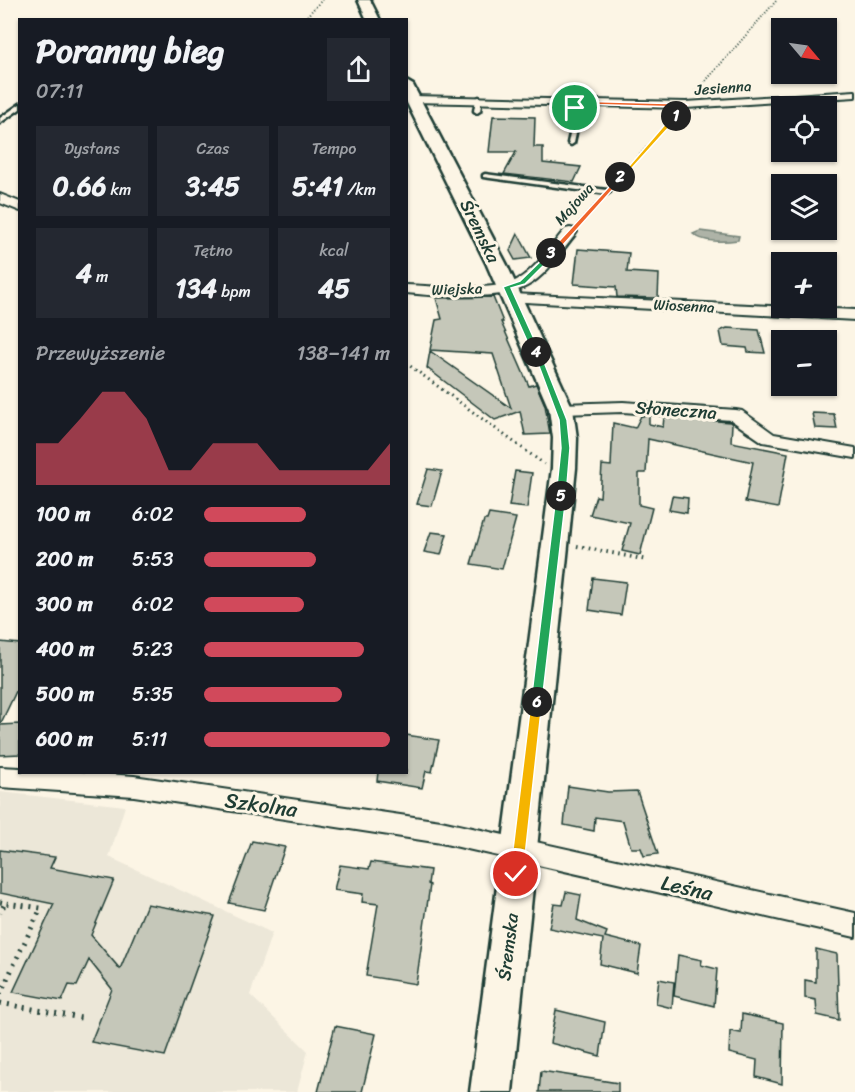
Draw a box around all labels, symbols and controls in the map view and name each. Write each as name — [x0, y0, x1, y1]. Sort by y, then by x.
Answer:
north arrow — [771, 18, 837, 84]
map controls — [771, 18, 837, 396]
text: Poranny bieg — [36, 22, 225, 80]
button: share — [327, 38, 390, 101]
street label: Jesienna — [693, 73, 753, 103]
text: 07:11 — [36, 74, 83, 109]
pin — [549, 82, 600, 133]
icon: arrive — [558, 91, 591, 124]
button: locate — [771, 96, 837, 162]
pin: 1 — [661, 101, 691, 131]
text: 1 — [673, 101, 679, 130]
text: Dystans — [64, 134, 120, 163]
text: Czas — [197, 134, 229, 163]
text: Tempo — [312, 134, 356, 163]
pin: 2 — [605, 162, 635, 192]
text: 2 — [615, 162, 625, 191]
text: 0.66 — [53, 163, 106, 209]
text: 3:45 — [186, 163, 240, 209]
text: 5:41 — [292, 163, 343, 209]
button: layers — [771, 174, 837, 240]
text: km — [106, 175, 131, 204]
text: /km — [343, 175, 376, 204]
street label: Majowa — [548, 176, 601, 231]
street label: Śremska — [451, 194, 510, 269]
text: Tętno — [193, 236, 233, 265]
text: kcal — [319, 236, 349, 265]
pin: 3 — [536, 238, 566, 268]
text: 3 — [547, 238, 555, 267]
text: 4 — [76, 250, 92, 296]
button: + — [771, 252, 837, 318]
text: m — [92, 262, 108, 291]
text: 134 — [175, 265, 217, 311]
text: 45 — [318, 265, 350, 311]
street label: Wiejska — [431, 275, 483, 303]
text: bpm — [217, 277, 251, 306]
street label: Wiosenna — [653, 291, 716, 321]
button: − — [771, 330, 837, 396]
text: Przewyższenie — [36, 336, 165, 371]
text: 138–141 m — [297, 336, 390, 371]
pin: 4 — [521, 337, 551, 367]
text: 4 — [531, 337, 541, 366]
street label: Słoneczna — [634, 391, 718, 429]
pin: 5 — [546, 481, 576, 511]
text: 5 — [556, 481, 566, 510]
text: 100 m — [36, 497, 90, 532]
text: 6:02 — [132, 497, 174, 532]
text: 200 m — [36, 542, 93, 577]
text: 5:53 — [132, 542, 173, 577]
text: 300 m — [36, 587, 93, 622]
text: 6:02 — [132, 587, 174, 622]
text: 400 m — [36, 632, 94, 667]
text: 5:23 — [132, 632, 173, 667]
text: 500 m — [36, 677, 94, 712]
text: 5:35 — [132, 677, 173, 712]
pin: 6 — [522, 687, 552, 717]
text: 6 — [532, 687, 542, 716]
text: 600 m — [36, 722, 93, 757]
text: 5:11 — [132, 722, 167, 757]
street label: Szkolna — [222, 781, 300, 829]
pin — [490, 848, 541, 899]
icon: check — [499, 857, 532, 890]
street label: Leśna — [657, 864, 717, 912]
street label: Śremska — [488, 910, 528, 983]

